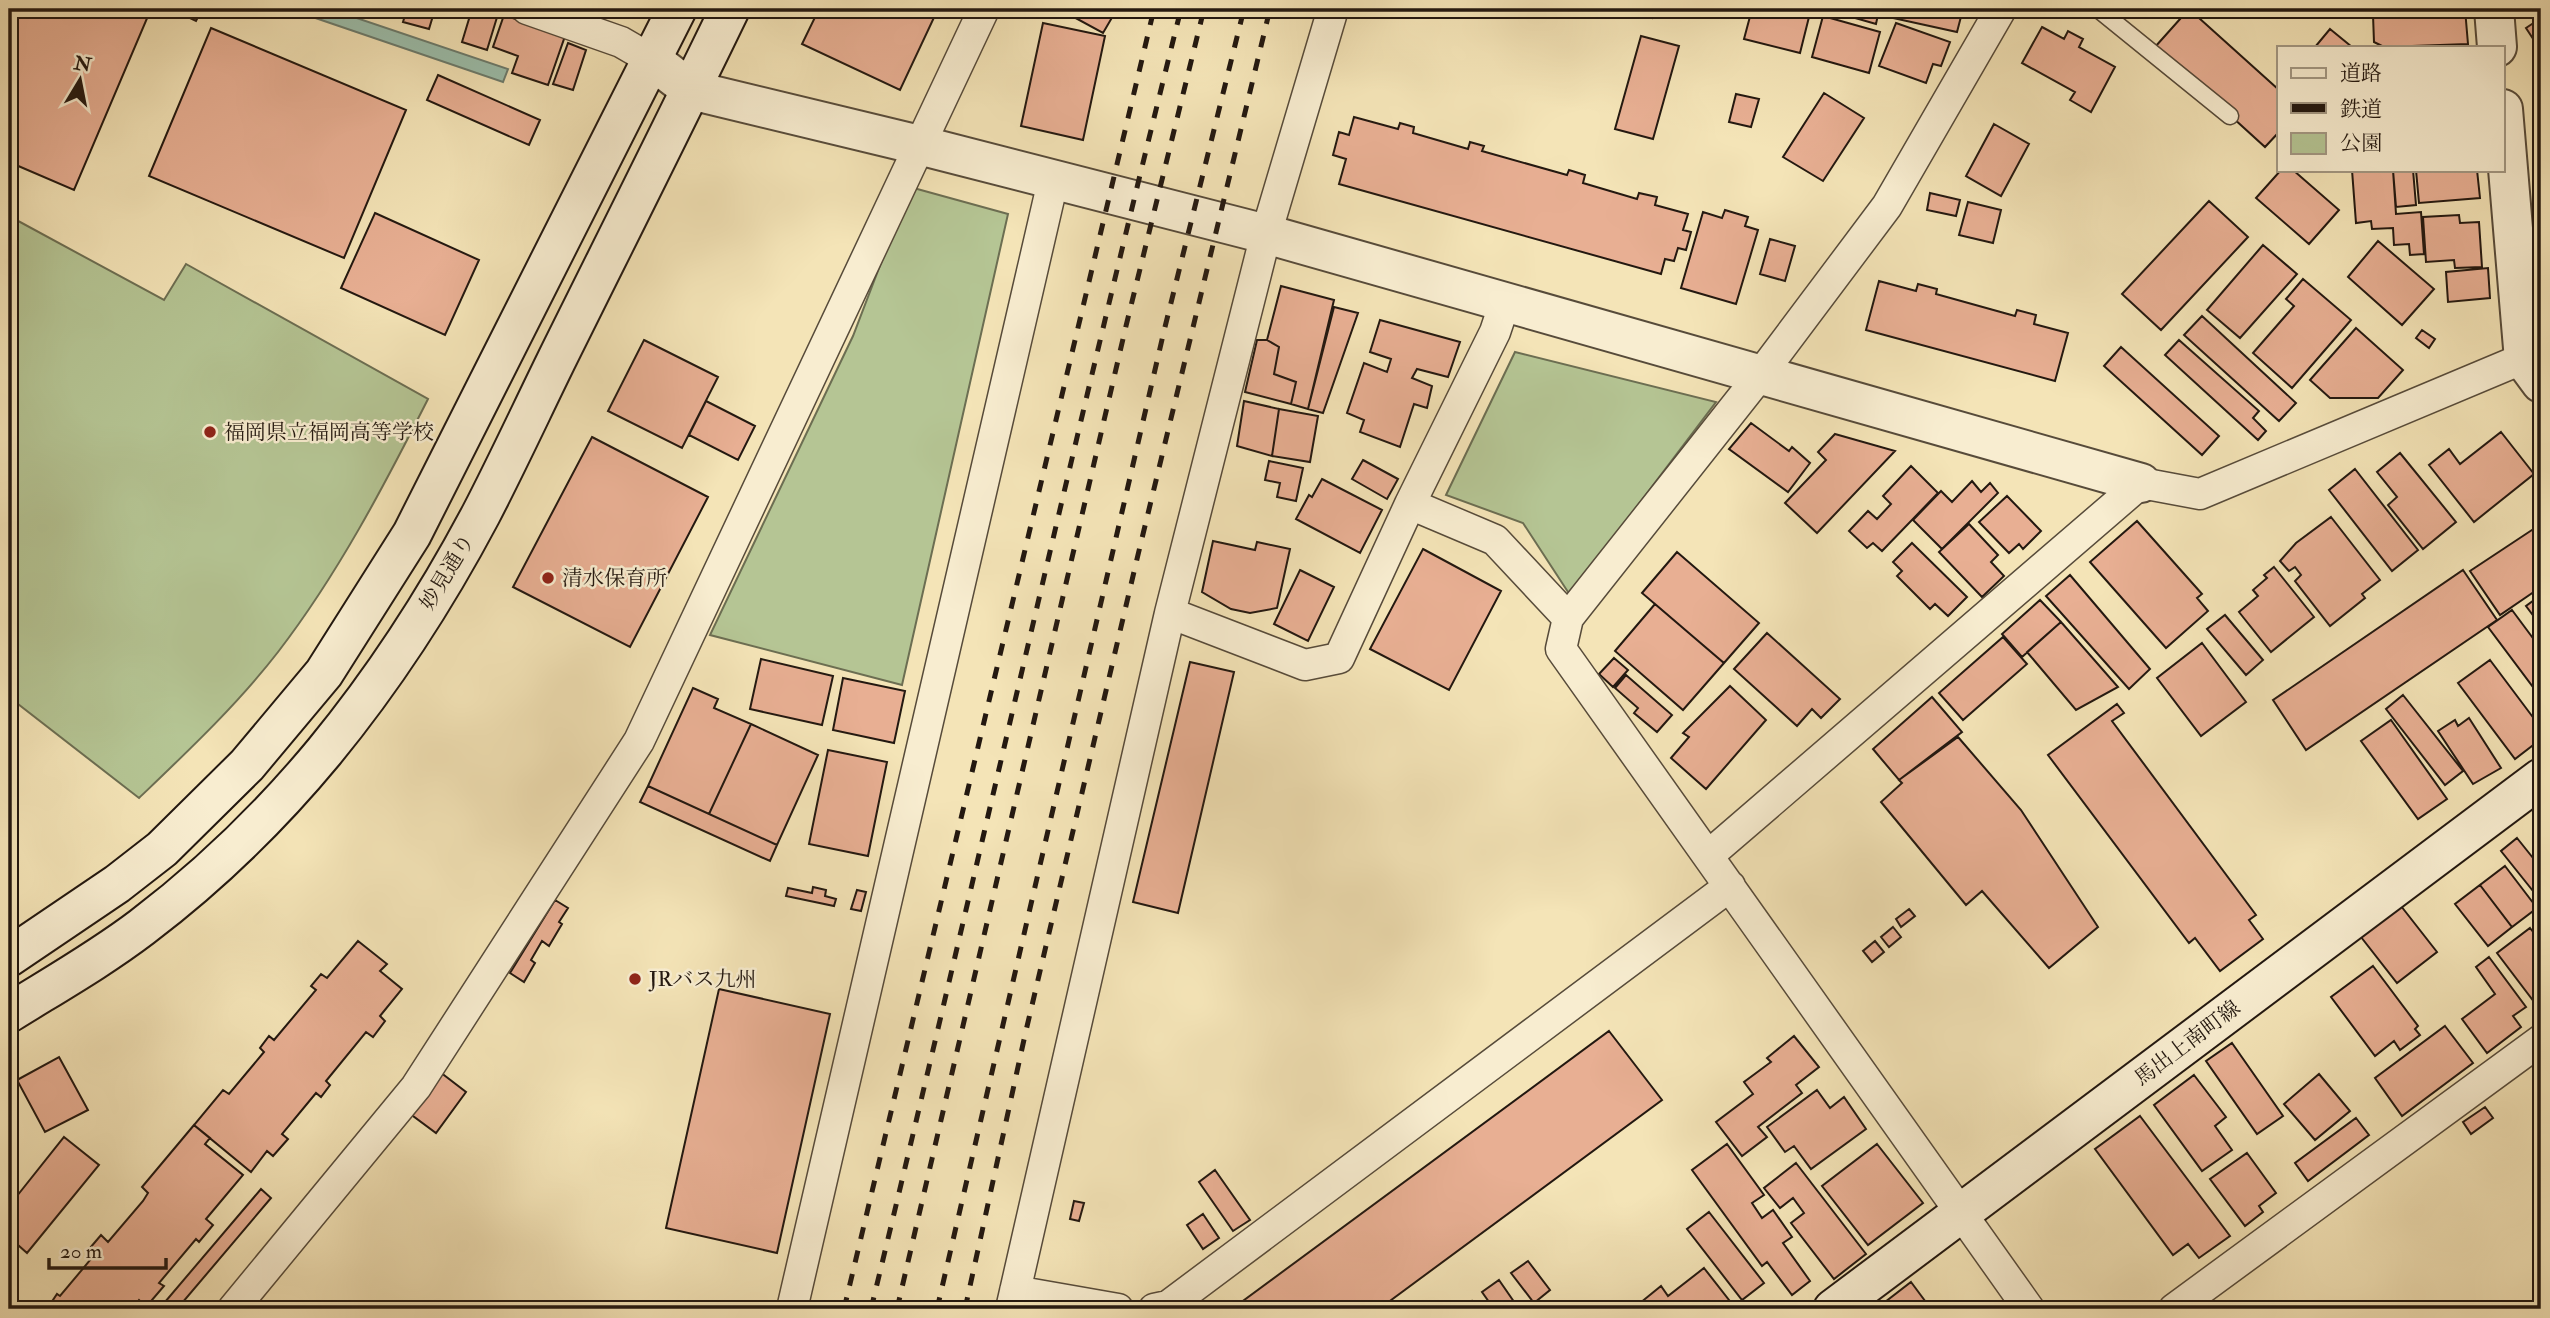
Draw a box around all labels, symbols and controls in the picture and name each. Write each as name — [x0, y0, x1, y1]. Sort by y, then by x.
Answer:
north arrow — [46, 46, 116, 116]
legend — [2277, 46, 2504, 172]
text: N — [71, 51, 94, 78]
text: 道路 — [2340, 60, 2382, 87]
text: 鉄道 — [2340, 96, 2382, 123]
text: 公園 — [2340, 130, 2382, 157]
place label: 福岡県立福岡高等学校 — [224, 419, 434, 446]
marker: 福岡県立福岡高等学校 — [202, 424, 218, 440]
street label: 妙見通り — [414, 529, 481, 615]
place label: 清水保育所 — [562, 565, 667, 592]
marker: 清水保育所 — [540, 570, 556, 586]
place label: JRバス九州 — [648, 966, 757, 993]
marker: JRバス九州 — [627, 971, 643, 987]
street label: 馬出上南町線 — [2129, 995, 2246, 1092]
scale bar — [49, 1227, 166, 1271]
text: 20 m — [60, 1238, 102, 1265]

